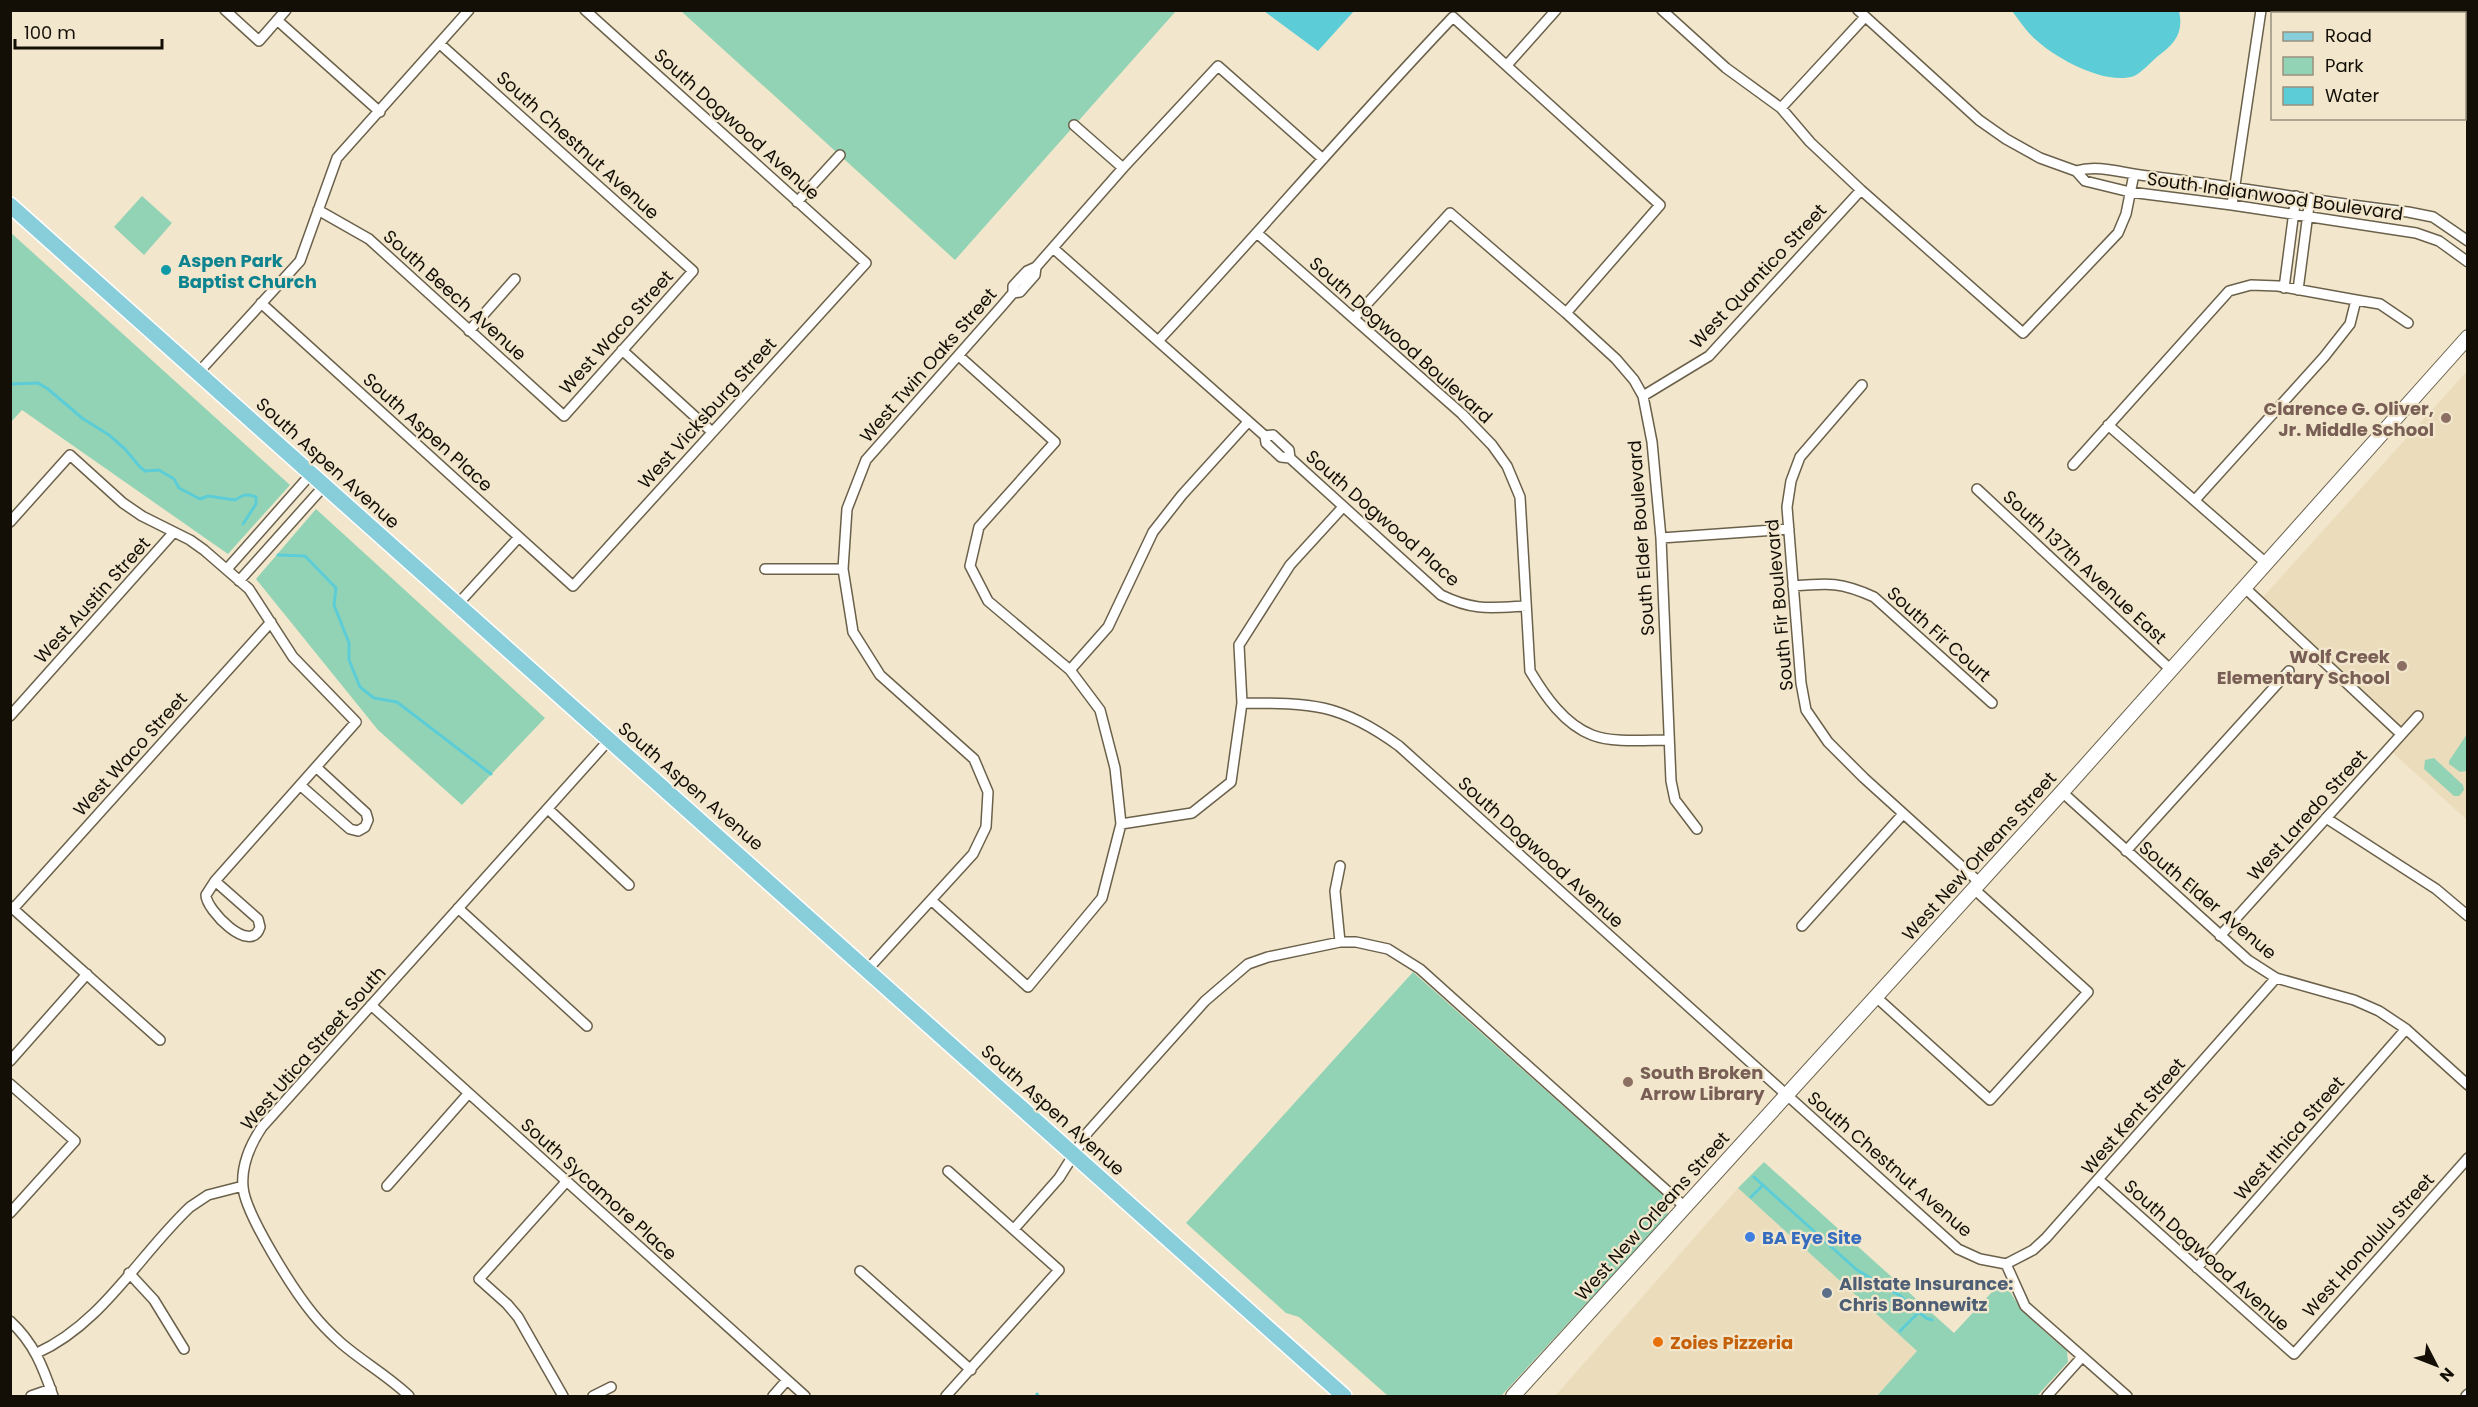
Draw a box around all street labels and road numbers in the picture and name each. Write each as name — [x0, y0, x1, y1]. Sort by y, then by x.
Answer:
street label: South Dogwood Avenue — [649, 43, 825, 205]
street label: South Chestnut Avenue — [491, 65, 665, 225]
street label: South Indianwood Boulevard — [2145, 166, 2405, 226]
street label: West Quantico Street — [1684, 198, 1832, 354]
street label: South Beech Avenue — [378, 224, 532, 366]
street label: South Dogwood Boulevard — [1304, 251, 1498, 429]
street label: West Waco Street — [553, 264, 679, 400]
street label: West Twin Oaks Street — [854, 282, 1002, 448]
street label: West Vicksburg Street — [632, 332, 782, 494]
street label: South Aspen Place — [358, 367, 498, 497]
street label: South Aspen Avenue — [251, 392, 405, 534]
street label: South Elder Boulevard — [1622, 439, 1660, 637]
street label: South Dogwood Place — [1301, 444, 1465, 592]
street label: South 137th Avenue East — [1998, 484, 2172, 650]
street label: South Fir Boulevard — [1759, 518, 1799, 692]
street label: West Austin Street — [28, 531, 156, 669]
street label: South Fir Court — [1882, 581, 1996, 687]
street label: West Waco Street — [67, 686, 193, 822]
street label: South Aspen Avenue — [613, 716, 769, 856]
street label: West Laredo Street — [2241, 744, 2373, 886]
street label: West New Orleans Street — [1896, 766, 2062, 946]
street label: South Dogwood Avenue — [1453, 771, 1629, 933]
street label: South Elder Avenue — [2134, 835, 2282, 965]
street label: West Utica Street South — [235, 961, 391, 1135]
street label: South Aspen Avenue — [976, 1039, 1130, 1181]
street label: West Kent Street — [2075, 1052, 2191, 1180]
street label: West Ithica Street — [2228, 1071, 2350, 1205]
street label: South Chestnut Avenue — [1802, 1085, 1978, 1243]
street label: South Sycamore Place — [516, 1112, 682, 1266]
street label: West New Orleans Street — [1569, 1126, 1735, 1306]
street label: West Honolulu Street — [2297, 1168, 2439, 1322]
street label: South Dogwood Avenue — [2119, 1174, 2295, 1336]

